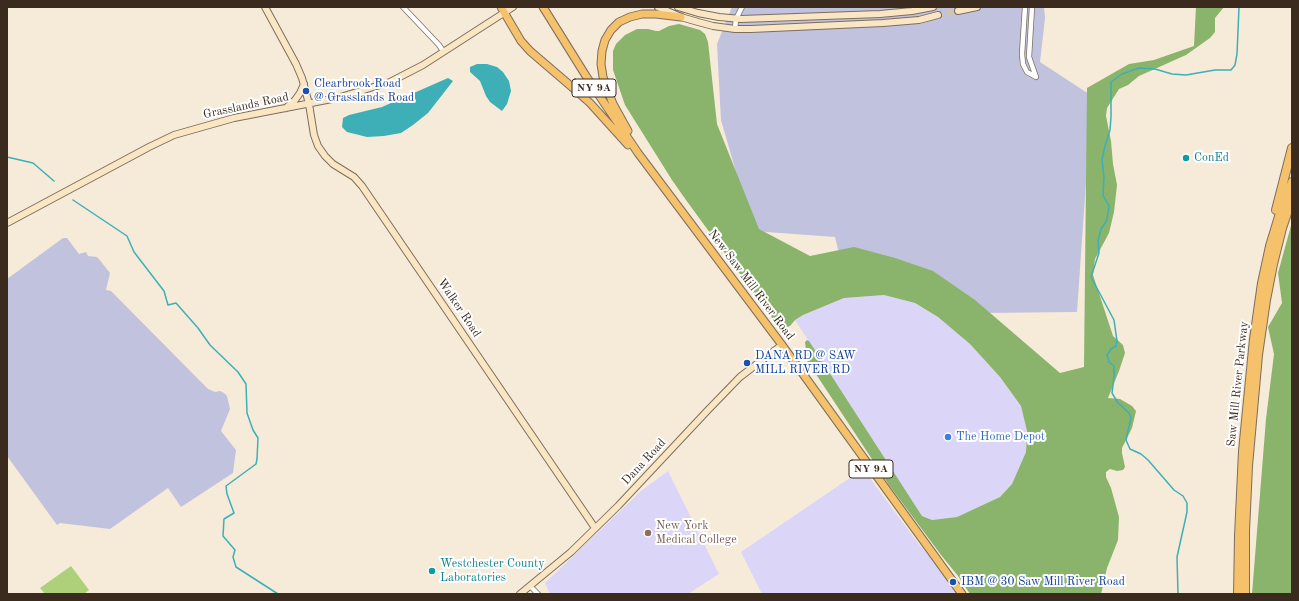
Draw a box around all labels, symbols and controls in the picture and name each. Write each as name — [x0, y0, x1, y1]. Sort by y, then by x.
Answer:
place label: Clearbrook Road @ Grasslands Road — [314, 77, 414, 105]
road number: NY 9A — [572, 79, 616, 97]
marker: Clearbrook Road @ Grasslands Road — [301, 86, 311, 96]
street label: Grasslands Road — [202, 90, 290, 122]
place label: ConEd — [1194, 151, 1229, 165]
marker: ConEd — [1181, 153, 1191, 163]
street label: New Saw Mill River Road — [705, 227, 797, 343]
street label: Walker Road — [434, 276, 484, 340]
street label: Saw Mill River Parkway — [1224, 321, 1252, 447]
place label: DANA RD @ SAW MILL RIVER RD — [755, 349, 856, 377]
marker: DANA RD @ SAW MILL RIVER RD — [742, 358, 752, 368]
place label: The Home Depot — [956, 430, 1045, 444]
marker: The Home Depot — [943, 432, 953, 442]
street label: Dana Road — [619, 436, 669, 488]
road number: NY 9A — [849, 460, 893, 478]
place label: New York Medical College — [656, 519, 737, 547]
marker: New York Medical College — [643, 528, 653, 538]
place label: Westchester County Laboratories — [440, 557, 545, 585]
marker: Westchester County Laboratories — [427, 566, 437, 576]
place label: IBM @ 30 Saw Mill River Road — [961, 575, 1125, 589]
marker: IBM @ 30 Saw Mill River Road — [948, 577, 958, 587]

